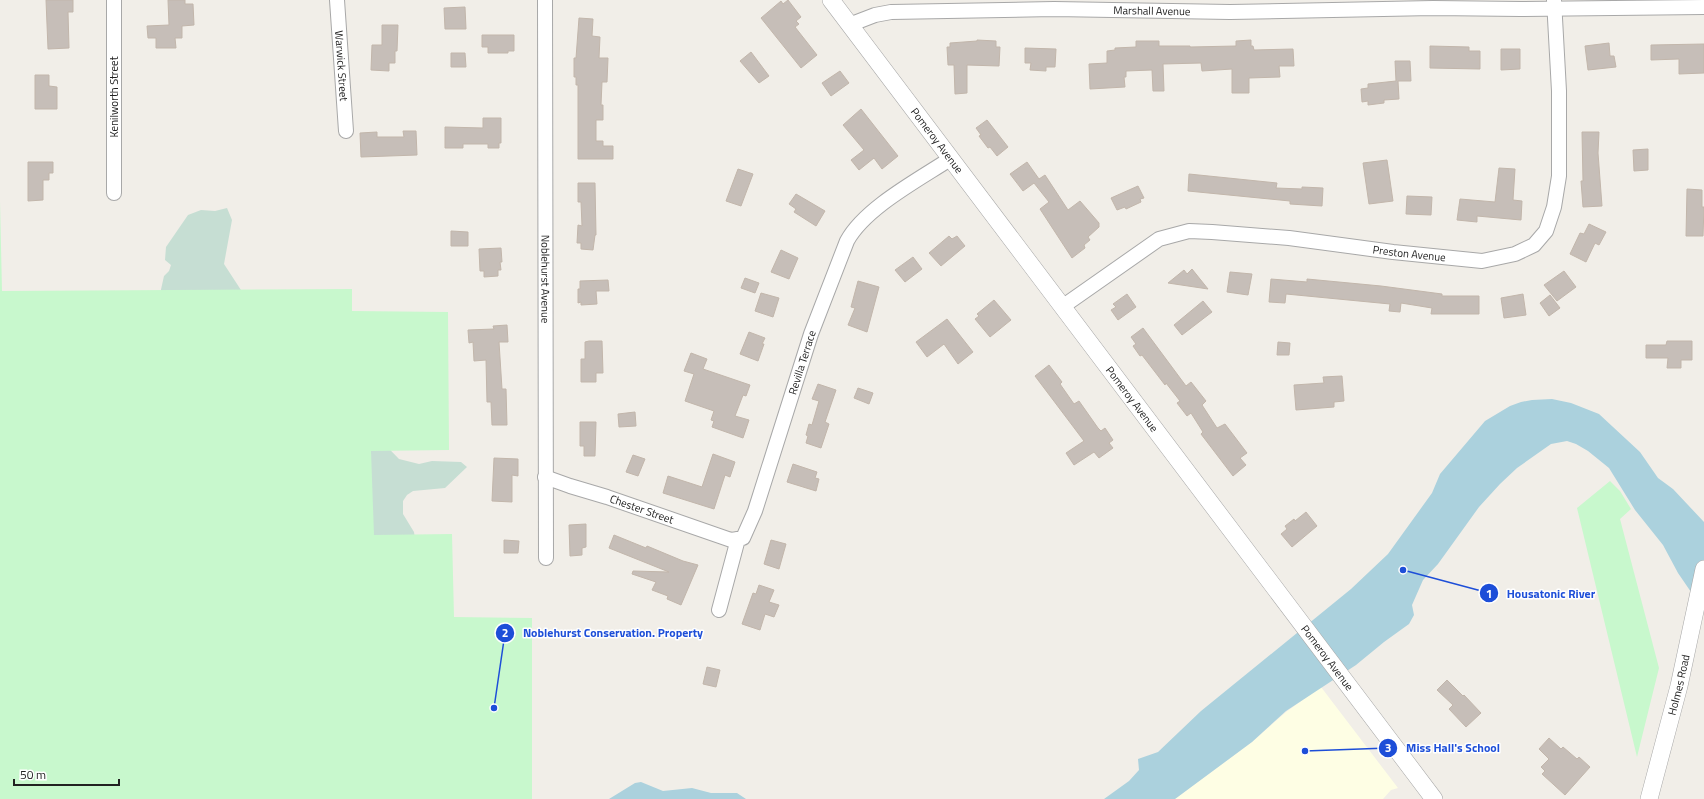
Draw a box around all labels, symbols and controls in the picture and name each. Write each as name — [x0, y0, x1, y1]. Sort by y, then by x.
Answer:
street label: Marshall Avenue — [1113, 2, 1191, 19]
street label: Warwick Street — [331, 30, 352, 102]
street label: Kenilworth Street — [106, 56, 122, 138]
street label: Pomeroy Avenue — [907, 104, 967, 177]
street label: Noblehurst Avenue — [537, 235, 554, 324]
street label: Preston Avenue — [1372, 241, 1447, 265]
street label: Revilla Terrace — [784, 327, 820, 397]
street label: Pomeroy Avenue — [1102, 363, 1163, 436]
street label: Chester Street — [608, 491, 676, 528]
callout: Housatonic River — [1479, 581, 1603, 605]
text: 1 — [1486, 584, 1492, 603]
text: Housatonic River — [1507, 584, 1596, 603]
callout: Noblehurst Conservation. Property — [495, 621, 712, 645]
street label: Pomeroy Avenue — [1297, 621, 1358, 694]
text: 2 — [502, 623, 508, 642]
text: Noblehurst Conservation. Property — [523, 623, 703, 642]
street label: Holmes Road — [1664, 653, 1694, 717]
callout: Miss Hall's School — [1378, 736, 1508, 760]
text: 3 — [1385, 738, 1391, 757]
text: Miss Hall's School — [1406, 738, 1500, 757]
scale bar — [14, 761, 119, 787]
text: 50 m — [20, 765, 46, 784]

